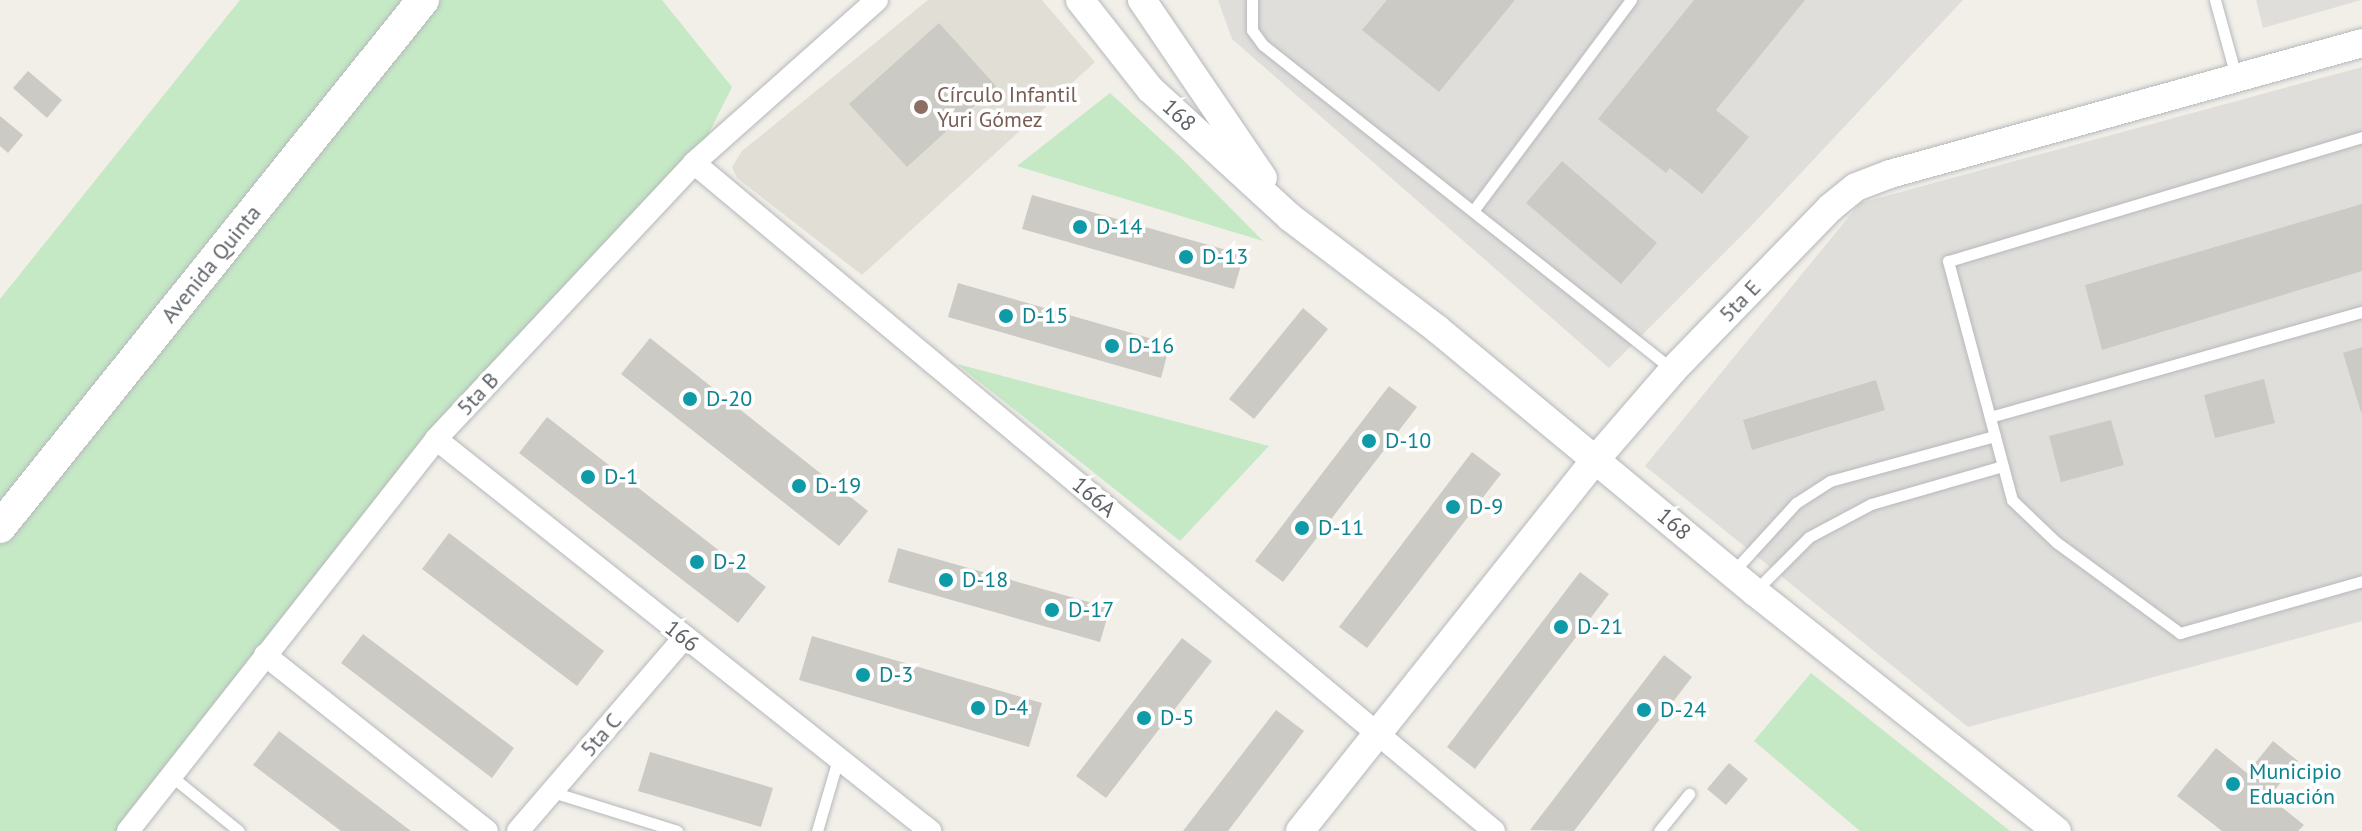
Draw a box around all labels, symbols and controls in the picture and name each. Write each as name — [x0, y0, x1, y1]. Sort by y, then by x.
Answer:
place label: Círculo Infantil Yuri Gómez — [937, 81, 1077, 132]
street label: 168 — [1157, 93, 1201, 137]
marker: Círculo Infantil Yuri Gómez — [912, 98, 930, 116]
street label: Avenida Quinta — [156, 200, 266, 328]
place label: D-14 — [1096, 214, 1142, 240]
marker: D-14 — [1071, 218, 1089, 236]
place label: D-13 — [1202, 244, 1248, 270]
marker: D-13 — [1177, 248, 1195, 266]
street label: 5ta E — [1714, 275, 1766, 327]
place label: D-15 — [1022, 303, 1068, 329]
marker: D-15 — [997, 307, 1015, 325]
place label: D-16 — [1128, 333, 1174, 359]
marker: D-16 — [1103, 337, 1121, 355]
street label: 5ta B — [452, 367, 504, 421]
place label: D-20 — [706, 386, 752, 412]
marker: D-20 — [681, 390, 699, 408]
place label: D-10 — [1385, 428, 1431, 454]
marker: D-10 — [1360, 432, 1378, 450]
place label: D-1 — [604, 464, 638, 490]
marker: D-1 — [579, 468, 597, 486]
street label: 166A — [1067, 471, 1121, 523]
place label: D-19 — [815, 473, 861, 499]
marker: D-19 — [790, 477, 808, 495]
place label: D-9 — [1469, 494, 1503, 520]
marker: D-9 — [1444, 498, 1462, 516]
street label: 168 — [1652, 502, 1696, 546]
place label: D-11 — [1318, 515, 1364, 541]
marker: D-11 — [1293, 519, 1311, 537]
place label: D-2 — [713, 549, 747, 575]
marker: D-2 — [688, 553, 706, 571]
place label: D-18 — [962, 567, 1008, 593]
marker: D-18 — [937, 571, 955, 589]
place label: D-17 — [1068, 597, 1114, 623]
marker: D-17 — [1043, 601, 1061, 619]
place label: D-21 — [1577, 614, 1623, 640]
street label: 166 — [660, 615, 704, 657]
marker: D-21 — [1552, 618, 1570, 636]
place label: D-3 — [879, 662, 913, 688]
marker: D-3 — [854, 666, 872, 684]
place label: D-4 — [994, 695, 1028, 721]
place label: D-24 — [1660, 697, 1706, 723]
marker: D-4 — [969, 699, 987, 717]
marker: D-24 — [1635, 701, 1653, 719]
place label: D-5 — [1160, 705, 1194, 731]
street label: 5ta C — [575, 708, 627, 762]
marker: D-5 — [1135, 709, 1153, 727]
place label: Municipio Eduación — [2249, 758, 2342, 810]
marker: Municipio Eduación — [2224, 775, 2242, 793]

